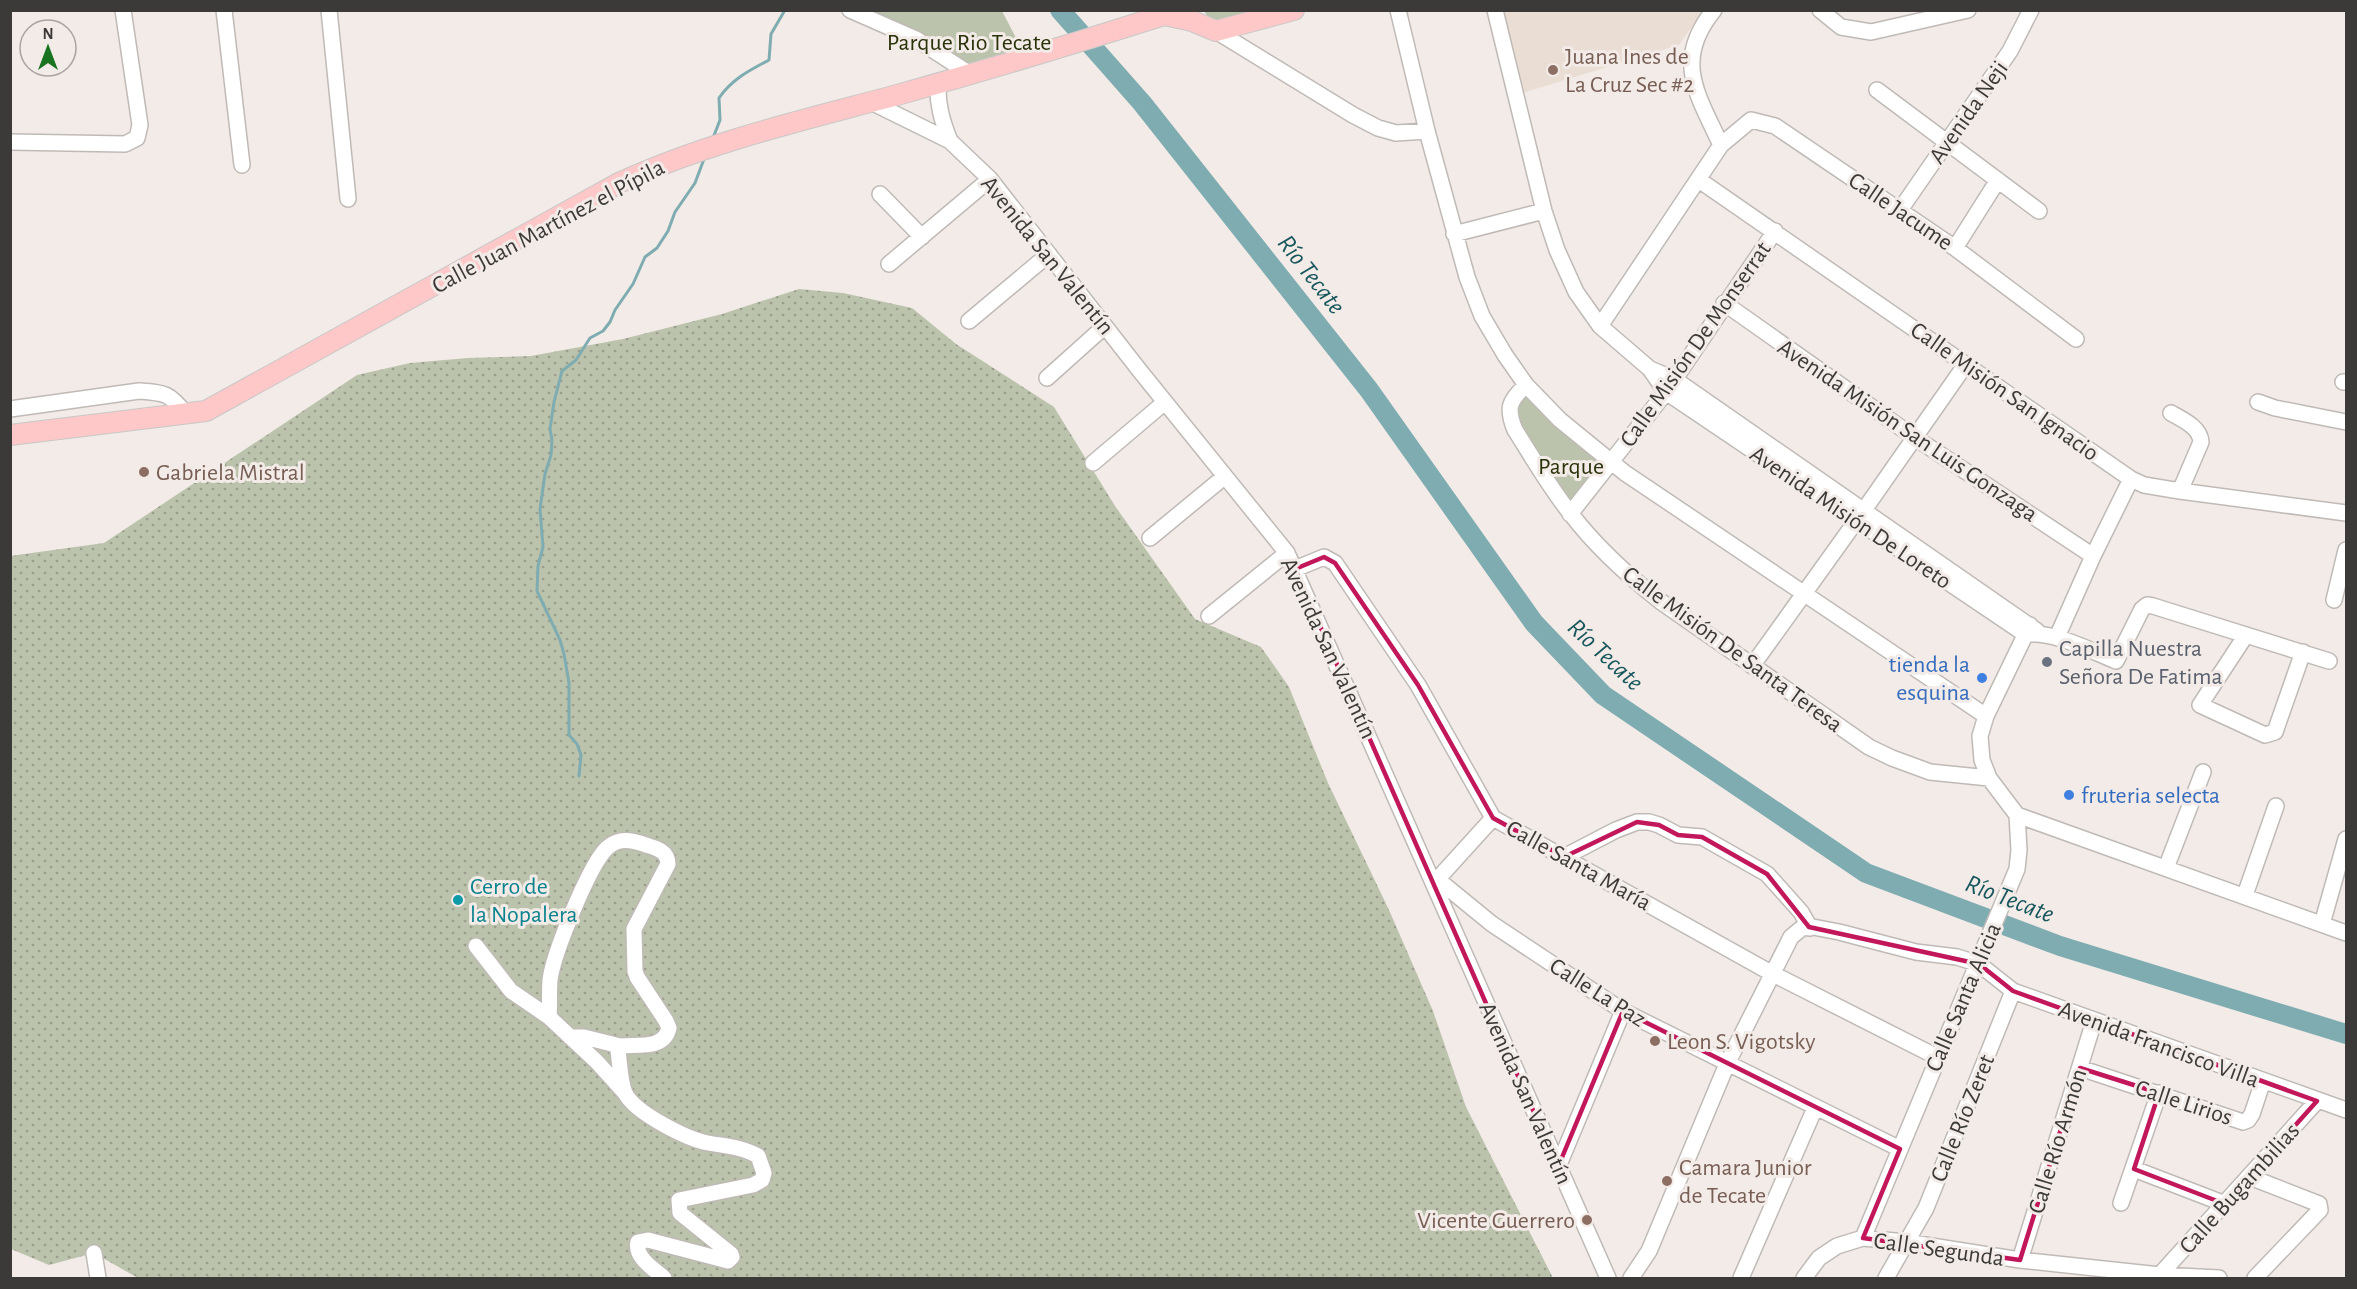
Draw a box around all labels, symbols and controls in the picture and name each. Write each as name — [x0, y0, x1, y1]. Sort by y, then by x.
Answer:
north arrow — [18, 18, 78, 78]
text: N — [42, 26, 54, 42]
park label: Parque Rio Tecate — [887, 31, 1051, 55]
place label: Juana Ines de La Cruz Sec #2 — [1565, 45, 1694, 97]
street label: Avenida Neji — [1925, 57, 2013, 168]
marker: Juana Ines de La Cruz Sec #2 — [1546, 63, 1560, 77]
street label: Calle Juan Martínez el Pípila — [428, 155, 669, 298]
street label: Calle Jacume — [1844, 168, 1957, 255]
street label: Avenida San Valentín — [976, 172, 1118, 340]
water label: Río Tecate — [1272, 230, 1350, 319]
street label: Calle Misión De Monserrat — [1616, 237, 1776, 452]
street label: Calle Misión San Ignacio — [1906, 318, 2103, 466]
street label: Avenida Misión San Luis Gonzaga — [1773, 335, 2042, 527]
street label: Avenida Misión De Loreto — [1746, 442, 1955, 594]
park label: Parque — [1538, 455, 1604, 479]
place label: Gabriela Mistral — [156, 461, 305, 485]
marker: Gabriela Mistral — [137, 465, 151, 479]
street label: Avenida San Valentín — [1276, 554, 1381, 743]
street label: Calle Misión De Santa Teresa — [1618, 562, 1847, 737]
water label: Río Tecate — [1563, 614, 1648, 696]
place label: Capilla Nuestra Señora De Fatima — [2059, 637, 2223, 689]
place label: tienda la esquina — [1889, 653, 1970, 705]
marker: Capilla Nuestra Señora De Fatima — [2040, 655, 2054, 669]
marker: tienda la esquina — [1975, 671, 1989, 685]
place label: fruteria selecta — [2081, 784, 2220, 808]
marker: fruteria selecta — [2062, 788, 2076, 802]
street label: Calle Santa María — [1502, 816, 1655, 916]
water label: Río Tecate — [1962, 870, 2058, 928]
place label: Cerro de la Nopalera — [470, 875, 578, 927]
marker: Cerro de la Nopalera — [451, 893, 465, 907]
street label: Calle Santa Alicia — [1922, 920, 2006, 1075]
street label: Calle La Paz — [1545, 954, 1650, 1032]
street label: Avenida Francisco Villa — [2055, 998, 2262, 1092]
street label: Avenida San Valentín — [1474, 999, 1576, 1188]
place label: Leon S. Vigotsky — [1667, 1030, 1815, 1054]
marker: Leon S. Vigotsky — [1648, 1034, 1662, 1048]
street label: Calle Río Zeret — [1927, 1051, 1999, 1185]
street label: Calle Río Armón — [2025, 1066, 2091, 1216]
street label: Calle Lirios — [2132, 1076, 2235, 1130]
street label: Calle Bugambilias — [2175, 1119, 2304, 1259]
place label: Camara Junior de Tecate — [1679, 1156, 1812, 1208]
marker: Camara Junior de Tecate — [1660, 1174, 1674, 1188]
place label: Vicente Guerrero — [1417, 1209, 1575, 1233]
marker: Vicente Guerrero — [1580, 1213, 1594, 1227]
street label: Calle Segunda — [1872, 1229, 2006, 1271]

